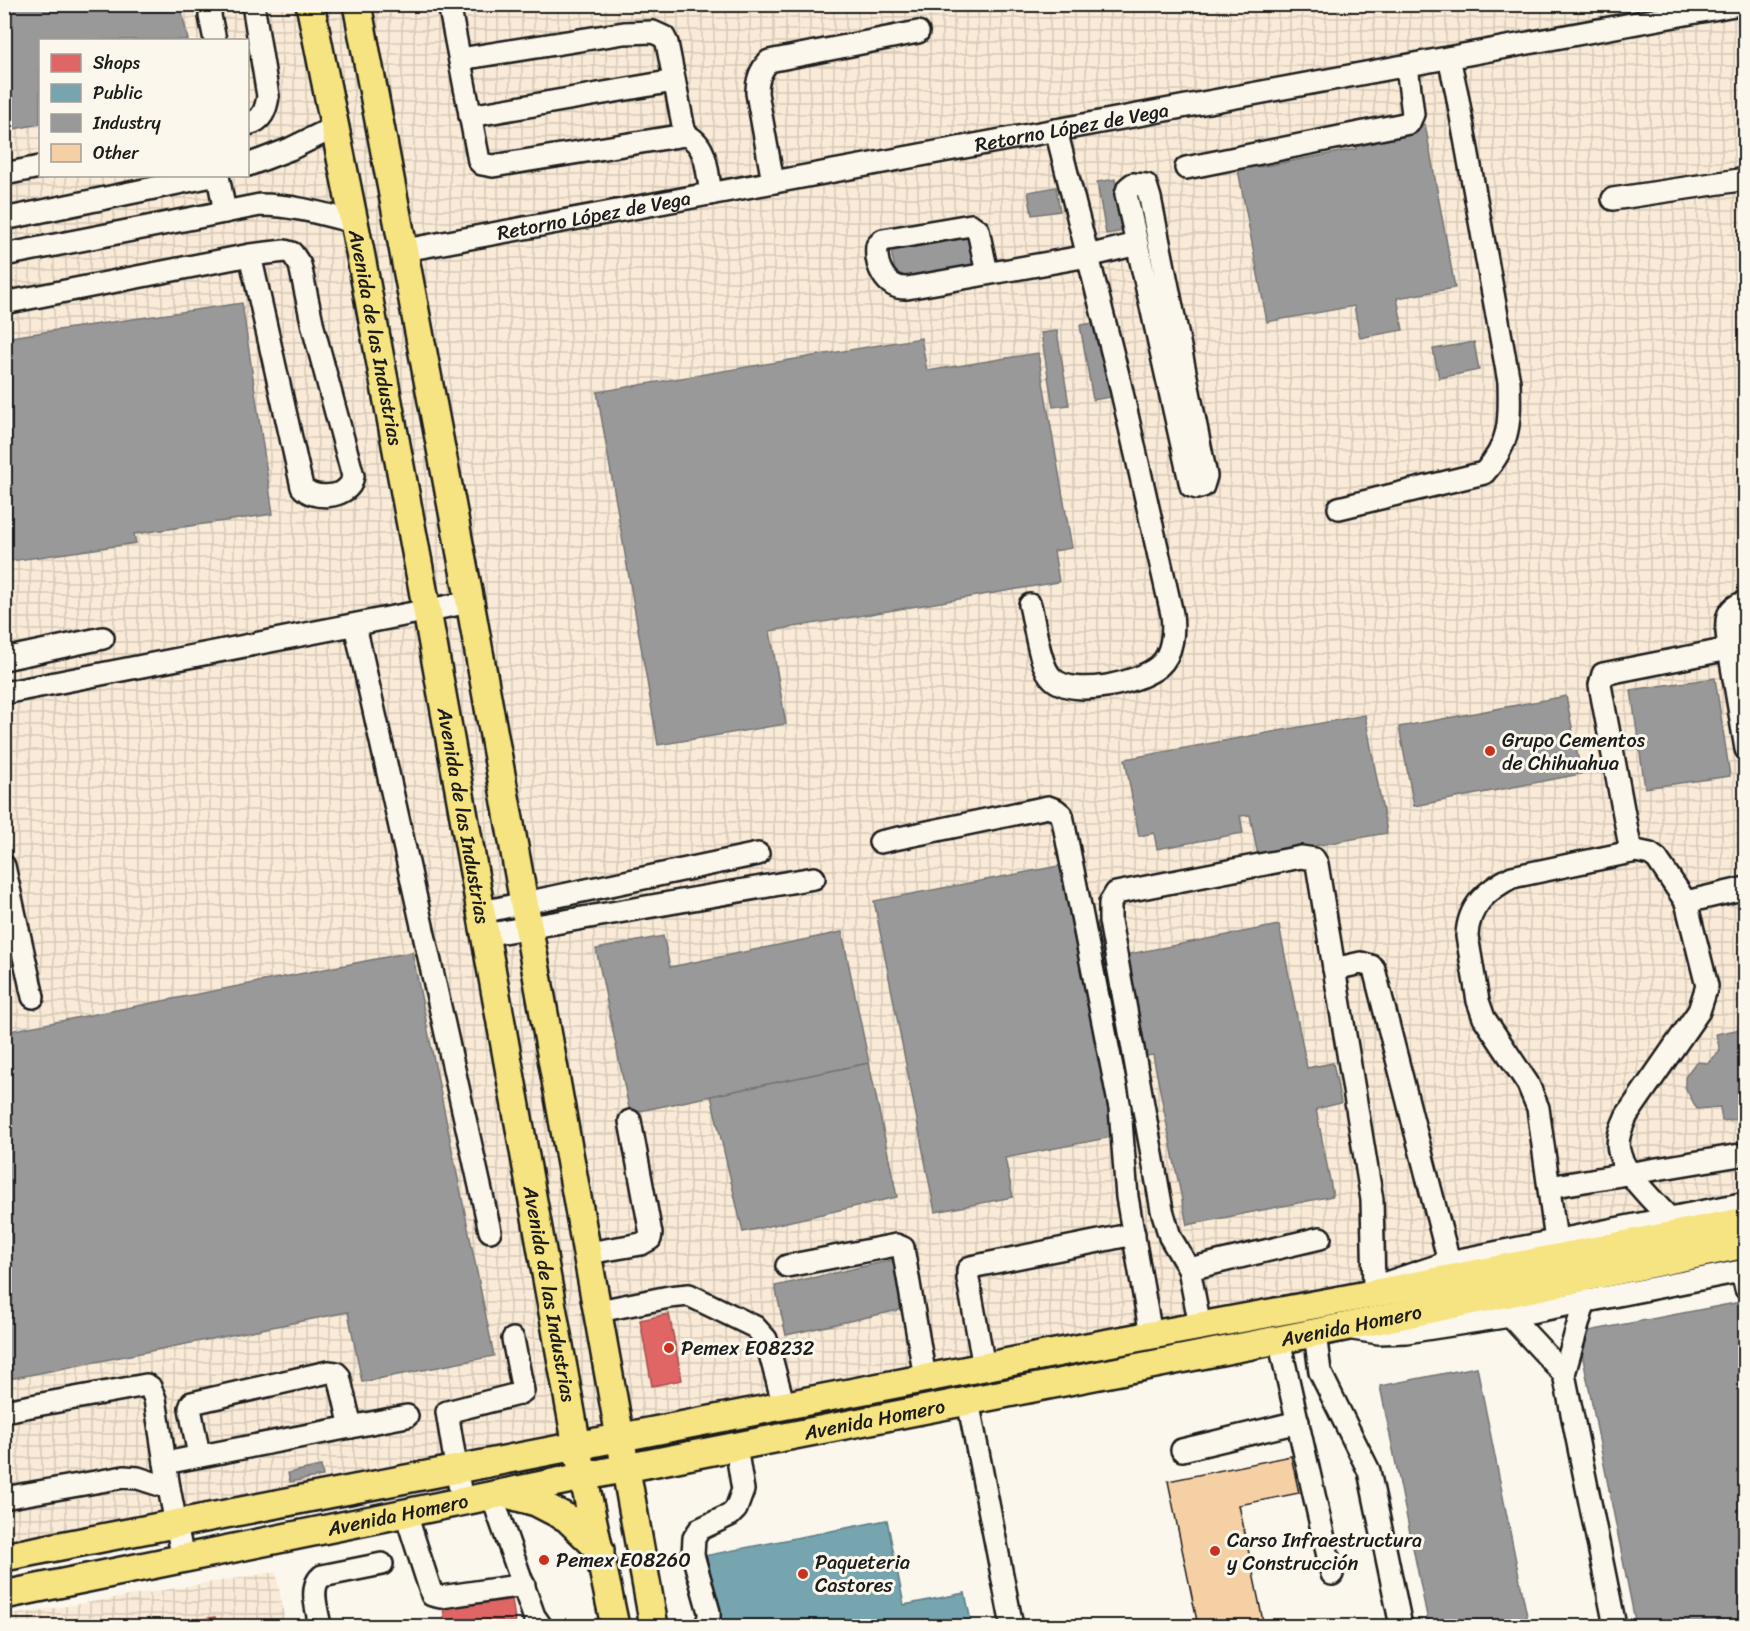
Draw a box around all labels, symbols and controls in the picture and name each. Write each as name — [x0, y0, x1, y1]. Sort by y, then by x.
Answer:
legend — [39, 39, 249, 177]
text: Shops — [93, 47, 140, 79]
text: Public — [93, 77, 143, 109]
street label: Retorno López de Vega — [972, 93, 1172, 163]
text: Industry — [92, 107, 162, 139]
text: Other — [93, 137, 140, 169]
street label: Retorno López de Vega — [494, 181, 694, 251]
street label: Avenida de las Industrias — [338, 226, 413, 449]
street label: Avenida de las Industrias — [426, 704, 500, 927]
place label: Grupo Cementos de Chihuahua — [1502, 723, 1646, 781]
marker: Grupo Cementos de Chihuahua — [1483, 744, 1497, 758]
street label: Avenida de las Industrias — [512, 1182, 586, 1406]
street label: Avenida Homero — [1277, 1294, 1425, 1357]
place label: Pemex E08232 — [681, 1331, 815, 1366]
marker: Pemex E08232 — [662, 1341, 676, 1355]
street label: Avenida Homero — [800, 1389, 948, 1451]
street label: Avenida Homero — [323, 1484, 472, 1547]
place label: Carso Infraestructura y Construcción — [1227, 1523, 1422, 1581]
place label: Pemex E08260 — [556, 1543, 691, 1578]
marker: Carso Infraestructura y Construcción — [1208, 1544, 1222, 1558]
place label: Paqueteria Castores — [815, 1545, 910, 1603]
marker: Pemex E08260 — [537, 1553, 551, 1567]
marker: Paqueteria Castores — [796, 1567, 810, 1581]

